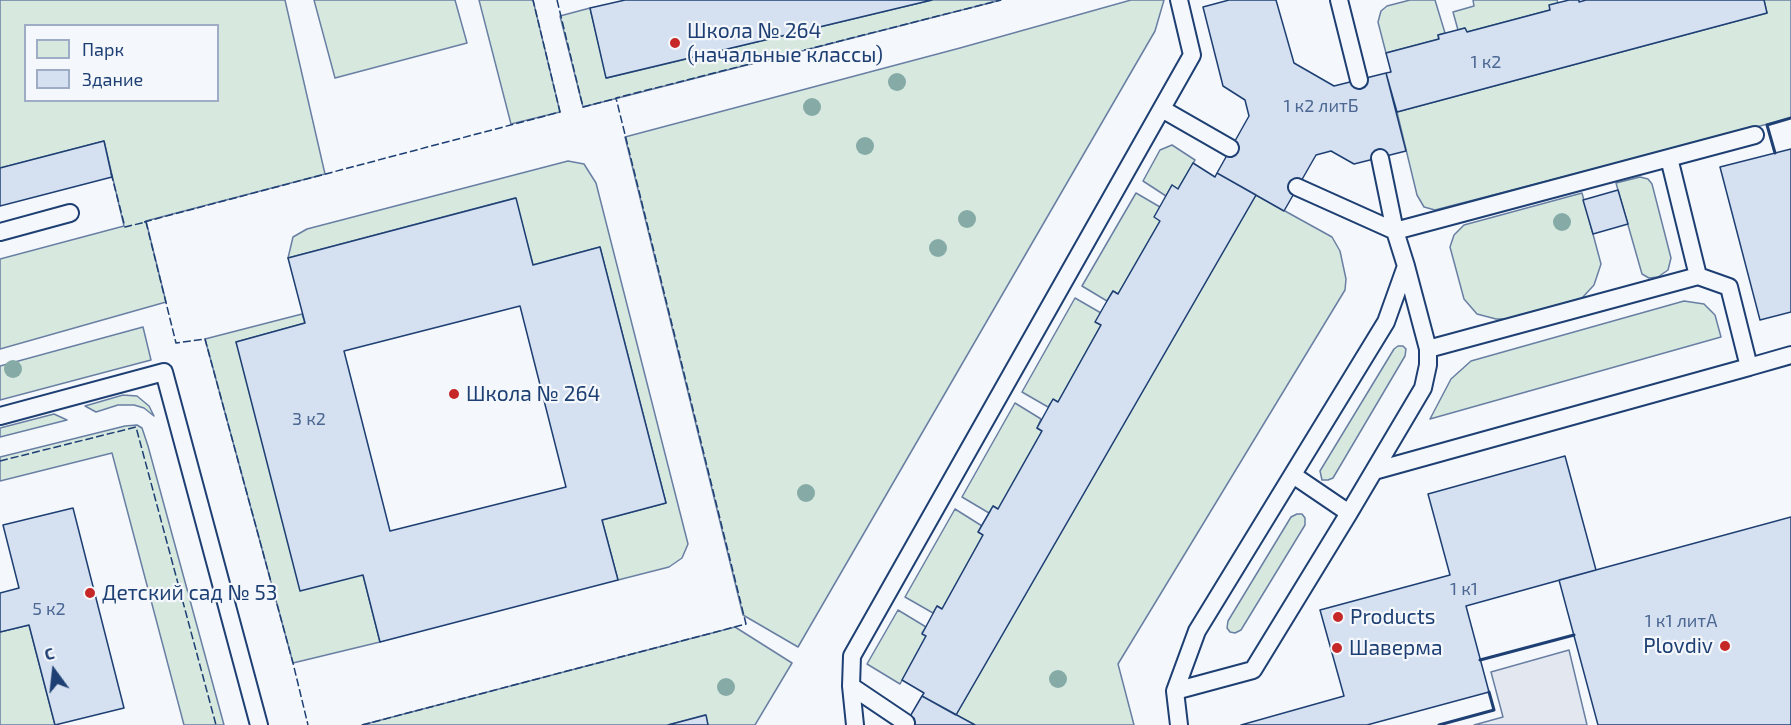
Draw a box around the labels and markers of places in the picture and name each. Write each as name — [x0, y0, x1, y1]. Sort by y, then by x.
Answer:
place label: Школа № 264 (начальные классы) — [687, 18, 883, 68]
marker: Школа № 264 (начальные классы) — [668, 36, 682, 50]
place label: Школа № 264 — [466, 381, 600, 407]
marker: Школа № 264 — [447, 387, 461, 401]
place label: Детский сад № 53 — [102, 580, 277, 606]
marker: Детский сад № 53 — [83, 586, 97, 600]
place label: Products — [1350, 604, 1435, 630]
marker: Products — [1331, 610, 1345, 624]
place label: Plovdiv — [1643, 633, 1713, 659]
place label: Шаверма — [1349, 635, 1443, 661]
marker: Plovdiv — [1718, 639, 1732, 653]
marker: Шаверма — [1330, 641, 1344, 655]

